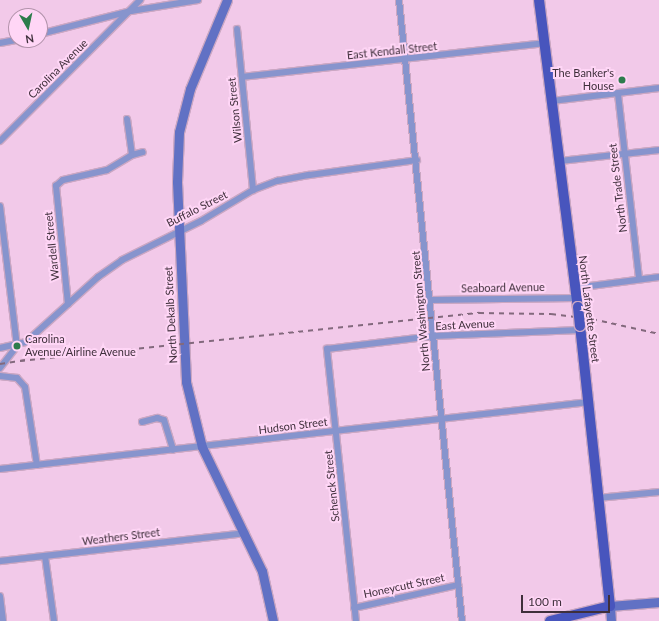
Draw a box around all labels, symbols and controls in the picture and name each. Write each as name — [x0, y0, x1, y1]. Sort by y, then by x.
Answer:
north arrow — [8, 8, 48, 48]
text: N — [25, 32, 35, 46]
street label: Carolina Avenue — [25, 36, 91, 102]
street label: East Kendall Street — [346, 40, 438, 62]
place label: The Banker's House — [552, 67, 614, 93]
marker: The Banker's House — [617, 75, 627, 85]
street label: Wilson Street — [225, 77, 245, 143]
street label: North Trade Street — [606, 143, 630, 233]
street label: Buffalo Street — [164, 188, 230, 230]
street label: Wardell Street — [42, 211, 62, 281]
street label: North Washington Street — [409, 250, 433, 372]
street label: North Lafayette Street — [576, 255, 602, 363]
street label: North Dekalb Street — [162, 266, 180, 364]
street label: Seaboard Avenue — [461, 281, 545, 295]
street label: East Avenue — [435, 317, 495, 333]
place label: Carolina Avenue/Airline Avenue — [25, 333, 136, 359]
marker: Carolina Avenue/Airline Avenue — [12, 341, 22, 351]
street label: Hudson Street — [258, 415, 328, 437]
street label: Schenck Street — [322, 450, 342, 522]
street label: Weathers Street — [81, 526, 161, 548]
street label: Honeycutt Street — [362, 571, 446, 601]
scale bar — [523, 587, 612, 613]
text: 100 m — [528, 594, 562, 609]

